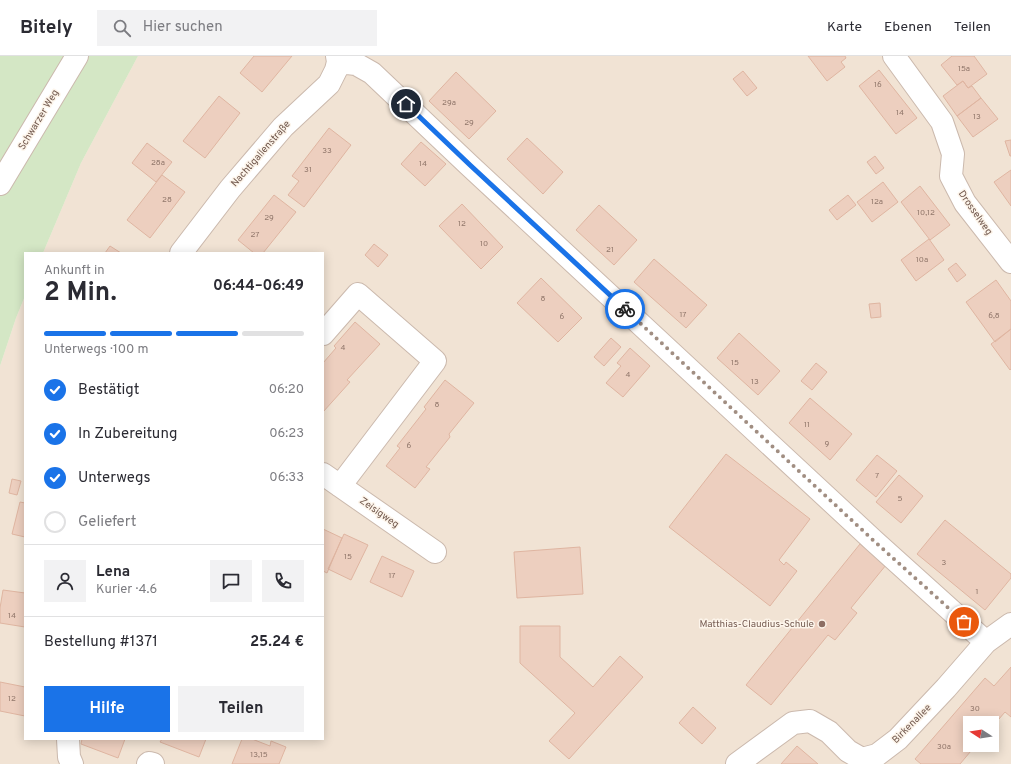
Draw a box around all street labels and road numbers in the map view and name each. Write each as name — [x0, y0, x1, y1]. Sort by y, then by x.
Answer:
street label: Schwarzer Weg — [16, 87, 62, 153]
street label: Nachtigallenstraße — [229, 118, 293, 190]
street label: Drosselweg — [955, 188, 995, 238]
street label: Zeisigweg — [357, 495, 401, 531]
street label: Birkenallee — [890, 702, 934, 746]

